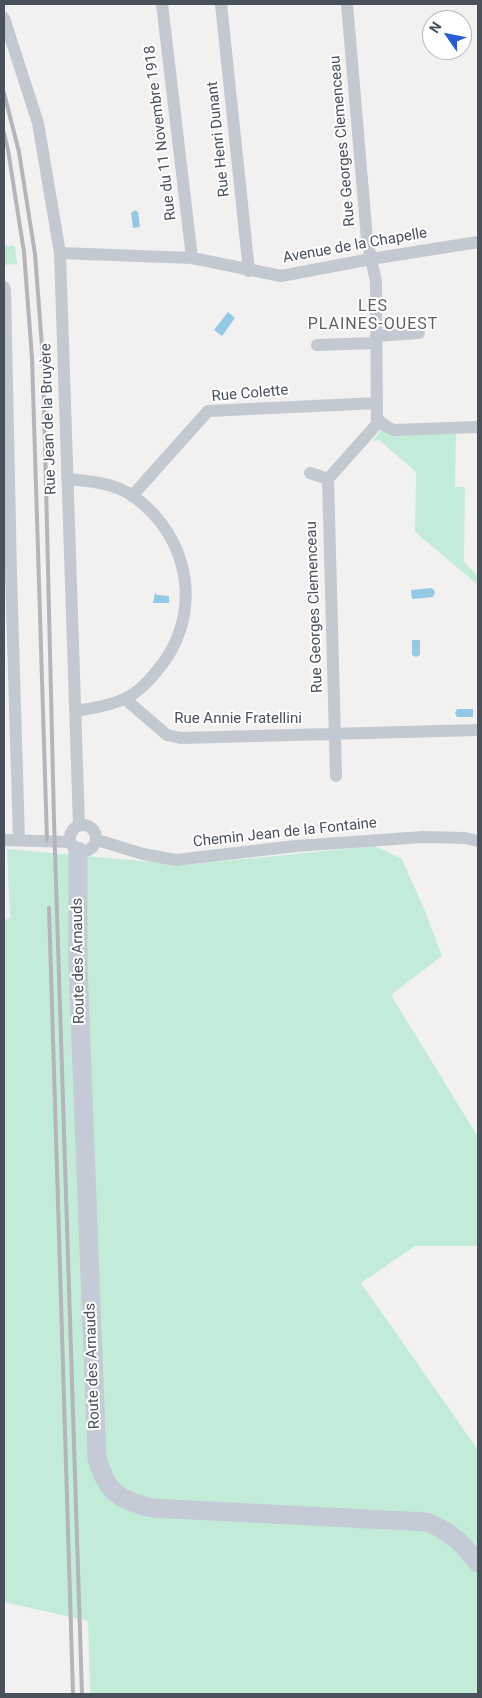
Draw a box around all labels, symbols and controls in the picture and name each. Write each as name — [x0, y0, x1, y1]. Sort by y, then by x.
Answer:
north arrow — [422, 10, 472, 60]
text: N — [426, 19, 445, 36]
street label: Rue du 11 Novembre 1918 — [141, 44, 181, 222]
street label: Rue Georges Clemenceau — [327, 55, 359, 227]
street label: Rue Henri Dunant — [204, 80, 234, 198]
street label: Avenue de la Chapelle — [281, 224, 429, 268]
district label: LES PLAINES-OUEST — [306, 297, 440, 335]
street label: Rue Jean de la Bruyère — [37, 343, 61, 495]
street label: Rue Colette — [211, 382, 289, 406]
street label: Rue Georges Clemenceau — [303, 521, 327, 693]
street label: Rue Annie Fratellini — [174, 710, 302, 728]
street label: Chemin Jean de la Fontaine — [192, 814, 378, 852]
street label: Route des Arnauds — [69, 898, 89, 1024]
street label: Route des Arnauds — [82, 1303, 104, 1429]

